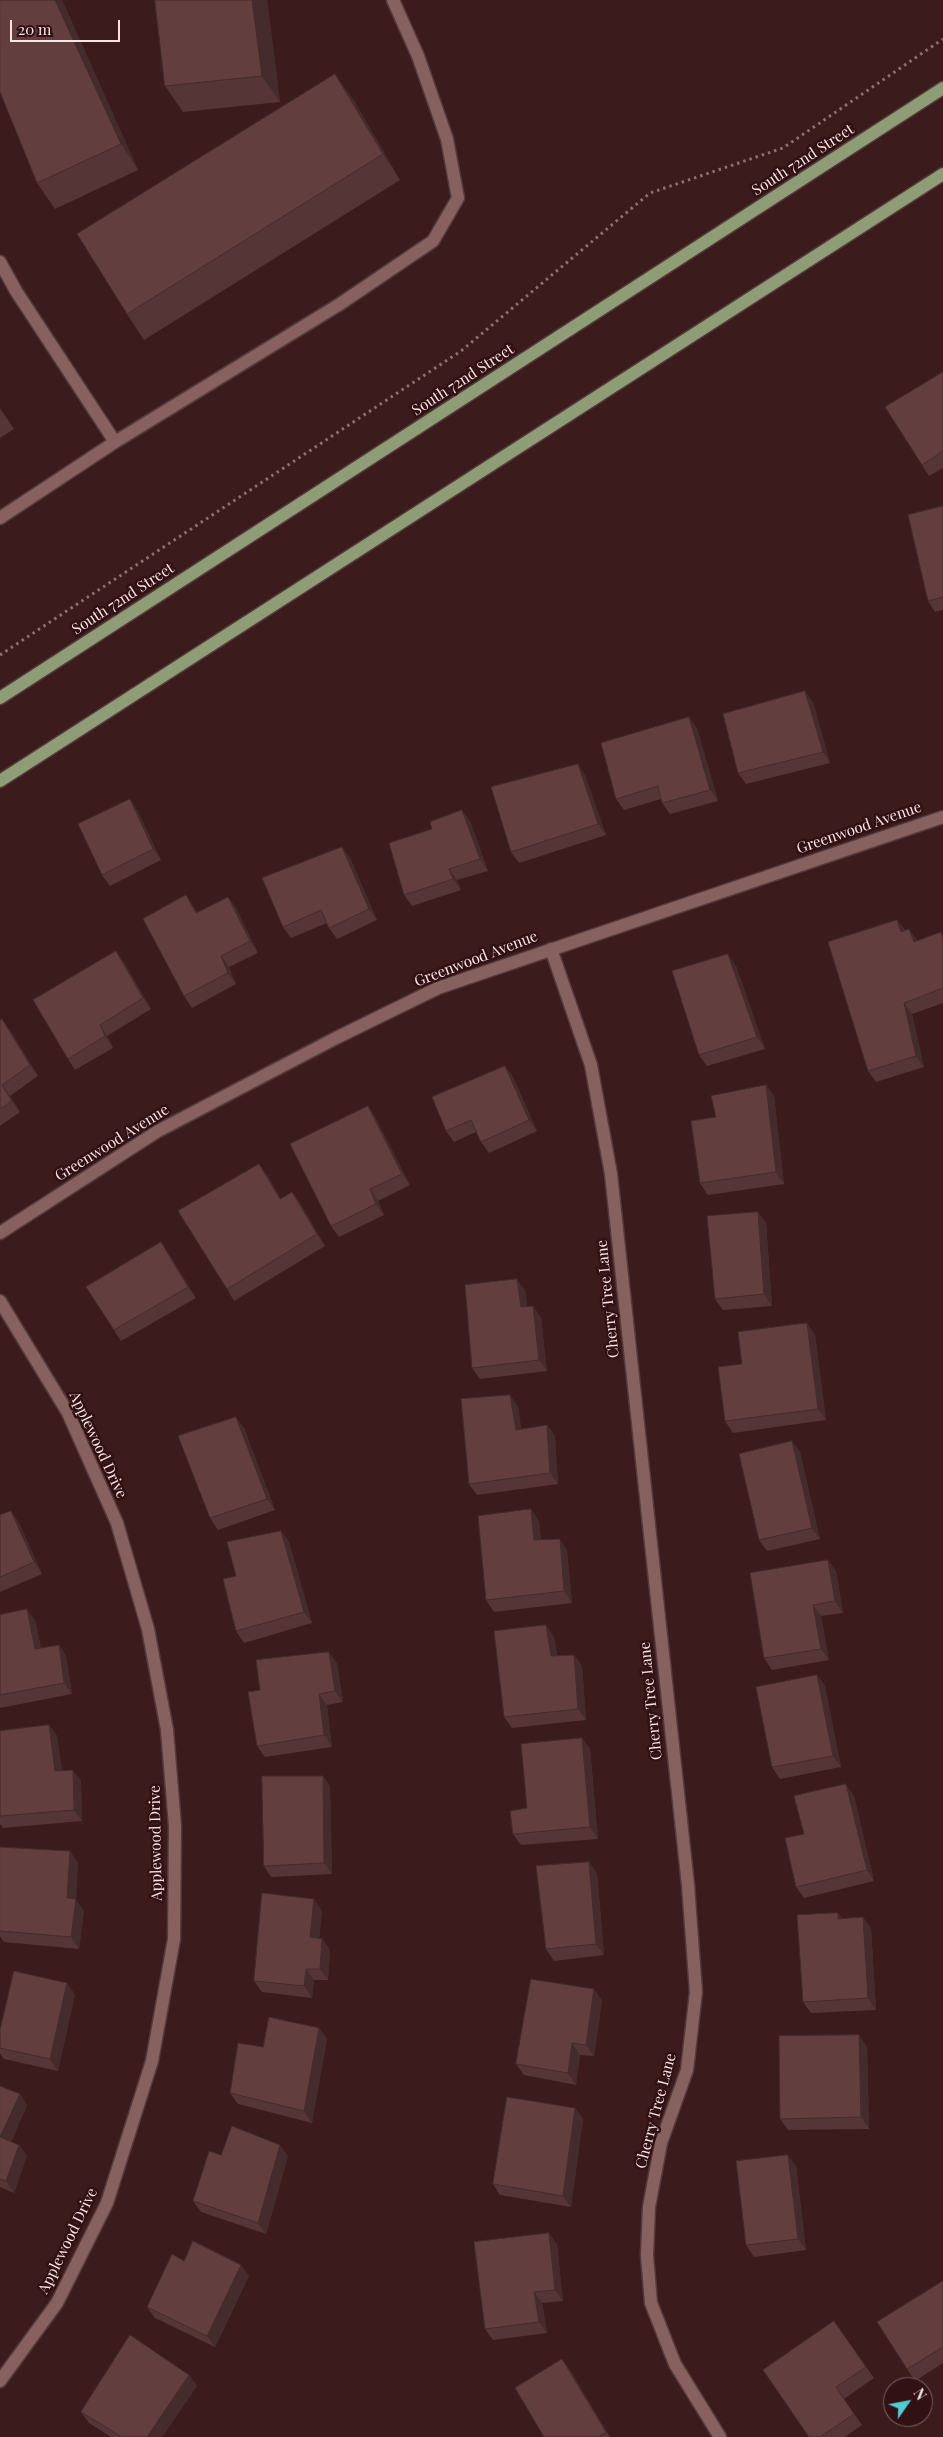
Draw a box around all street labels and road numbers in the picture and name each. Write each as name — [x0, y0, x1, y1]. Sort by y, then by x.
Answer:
street label: South 72nd Street — [749, 120, 857, 200]
street label: South 72nd Street — [409, 340, 517, 420]
street label: South 72nd Street — [69, 559, 177, 639]
street label: Greenwood Avenue — [794, 798, 924, 858]
street label: Greenwood Avenue — [412, 927, 540, 991]
street label: Greenwood Avenue — [52, 1101, 172, 1185]
street label: Cherry Tree Lane — [593, 1239, 623, 1359]
street label: Applewood Drive — [65, 1389, 131, 1501]
street label: Cherry Tree Lane — [636, 1641, 666, 1761]
street label: Applewood Drive — [146, 1785, 166, 1901]
street label: Cherry Tree Lane — [632, 2051, 680, 2171]
street label: Applewood Drive — [35, 2185, 101, 2297]

